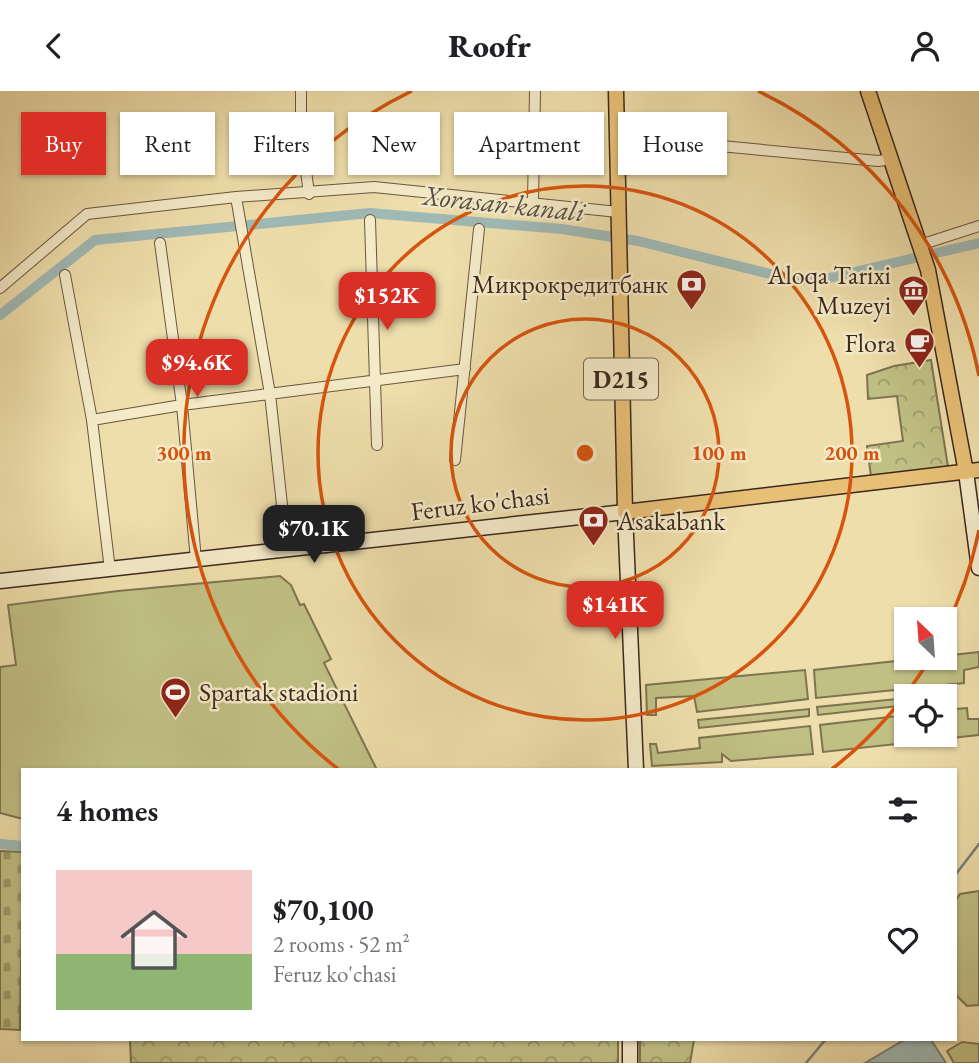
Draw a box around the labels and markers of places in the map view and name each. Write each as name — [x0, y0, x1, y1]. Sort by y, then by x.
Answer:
place label: Aloqa Tarixi Muzeyi — [766, 258, 891, 322]
place label: Микрокредитбанк — [472, 267, 669, 301]
bank icon: Микрокредитбанк — [674, 267, 708, 311]
pin: $152K — [338, 273, 436, 332]
museum icon: Aloqa Tarixi Muzeyi — [897, 273, 931, 317]
place label: Flora — [845, 326, 897, 360]
cafe icon: Flora — [902, 326, 936, 370]
pin: $94.6K — [140, 339, 254, 399]
centre of rings — [573, 441, 597, 465]
bank icon: Asakabank — [577, 504, 611, 548]
place label: Asakabank — [616, 504, 726, 538]
pin: $70.1K — [257, 505, 371, 565]
pin: $141K — [566, 581, 664, 641]
sports icon: Spartak stadioni — [159, 675, 193, 719]
place label: Spartak stadioni — [199, 675, 358, 709]

